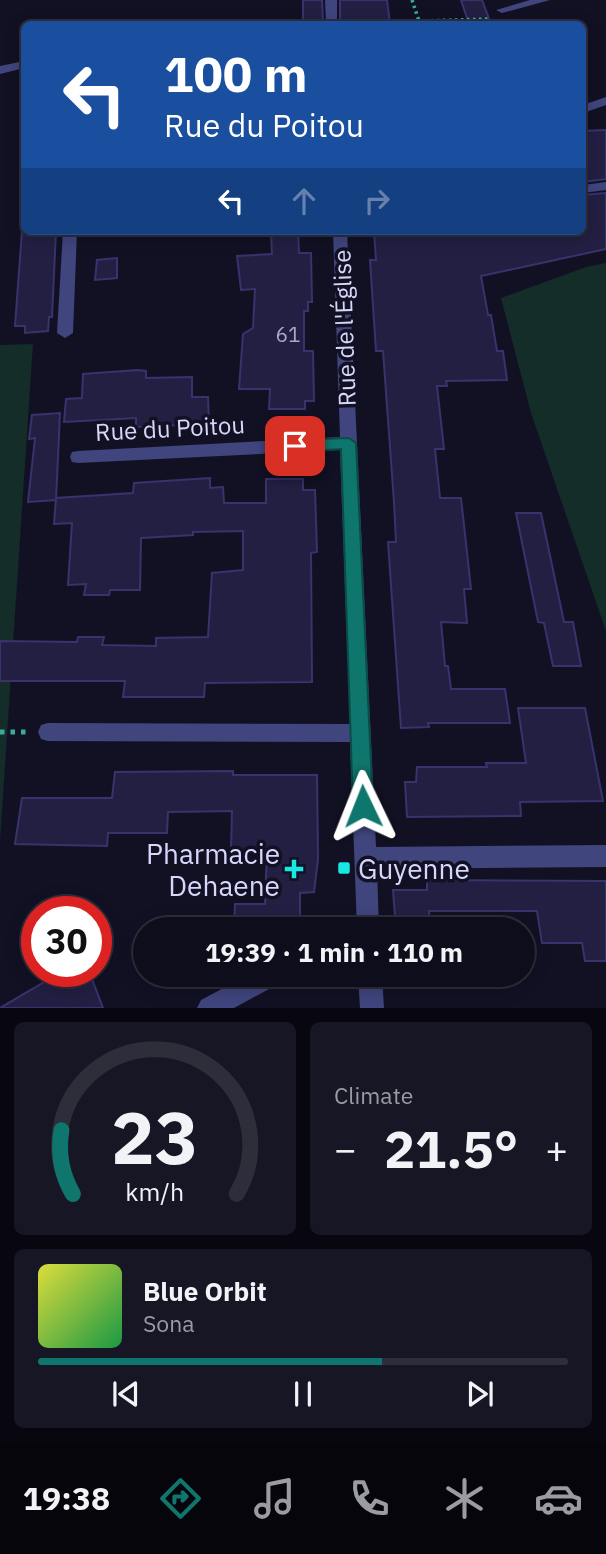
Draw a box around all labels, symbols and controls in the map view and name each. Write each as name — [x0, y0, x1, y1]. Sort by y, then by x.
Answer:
text: 100 m — [164, 42, 308, 105]
icon: left — [49, 49, 140, 140]
text: Rue du Poitou — [164, 104, 364, 146]
icon: left — [212, 182, 250, 220]
icon: ahead — [285, 182, 323, 220]
icon: right — [358, 182, 396, 220]
street label: Rue de l'Église — [325, 249, 363, 407]
house number: 61 — [275, 320, 301, 348]
street label: Rue du Poitou — [94, 408, 246, 448]
pin — [265, 416, 325, 476]
icon: arrive — [276, 427, 314, 465]
position arrow — [326, 769, 400, 843]
place label: Pharmacie Dehaene — [146, 835, 280, 904]
place label: Guyenne — [358, 850, 470, 887]
marker: Guyenne — [336, 860, 352, 876]
marker: Pharmacie Dehaene — [286, 861, 302, 877]
speed limit sign: 30 — [21, 896, 112, 987]
text: 19:39 · 1 min · 110 m — [205, 935, 463, 969]
text: Climate — [334, 1080, 413, 1110]
text: 23 — [111, 1090, 199, 1185]
text: 21.5° — [384, 1115, 518, 1182]
text: − — [334, 1124, 357, 1173]
text: + — [545, 1124, 568, 1173]
text: km/h — [126, 1175, 184, 1208]
text: Blue Orbit — [143, 1274, 267, 1308]
text: Sona — [143, 1308, 195, 1338]
icon: previous — [107, 1375, 145, 1413]
icon: pause — [284, 1375, 322, 1413]
icon: next — [461, 1375, 499, 1413]
icon: directions — [156, 1474, 205, 1523]
icon: music — [250, 1474, 299, 1523]
icon: phone — [345, 1474, 394, 1523]
icon: climate — [440, 1474, 489, 1523]
icon: car — [534, 1474, 583, 1523]
text: 19:38 — [23, 1477, 110, 1519]

